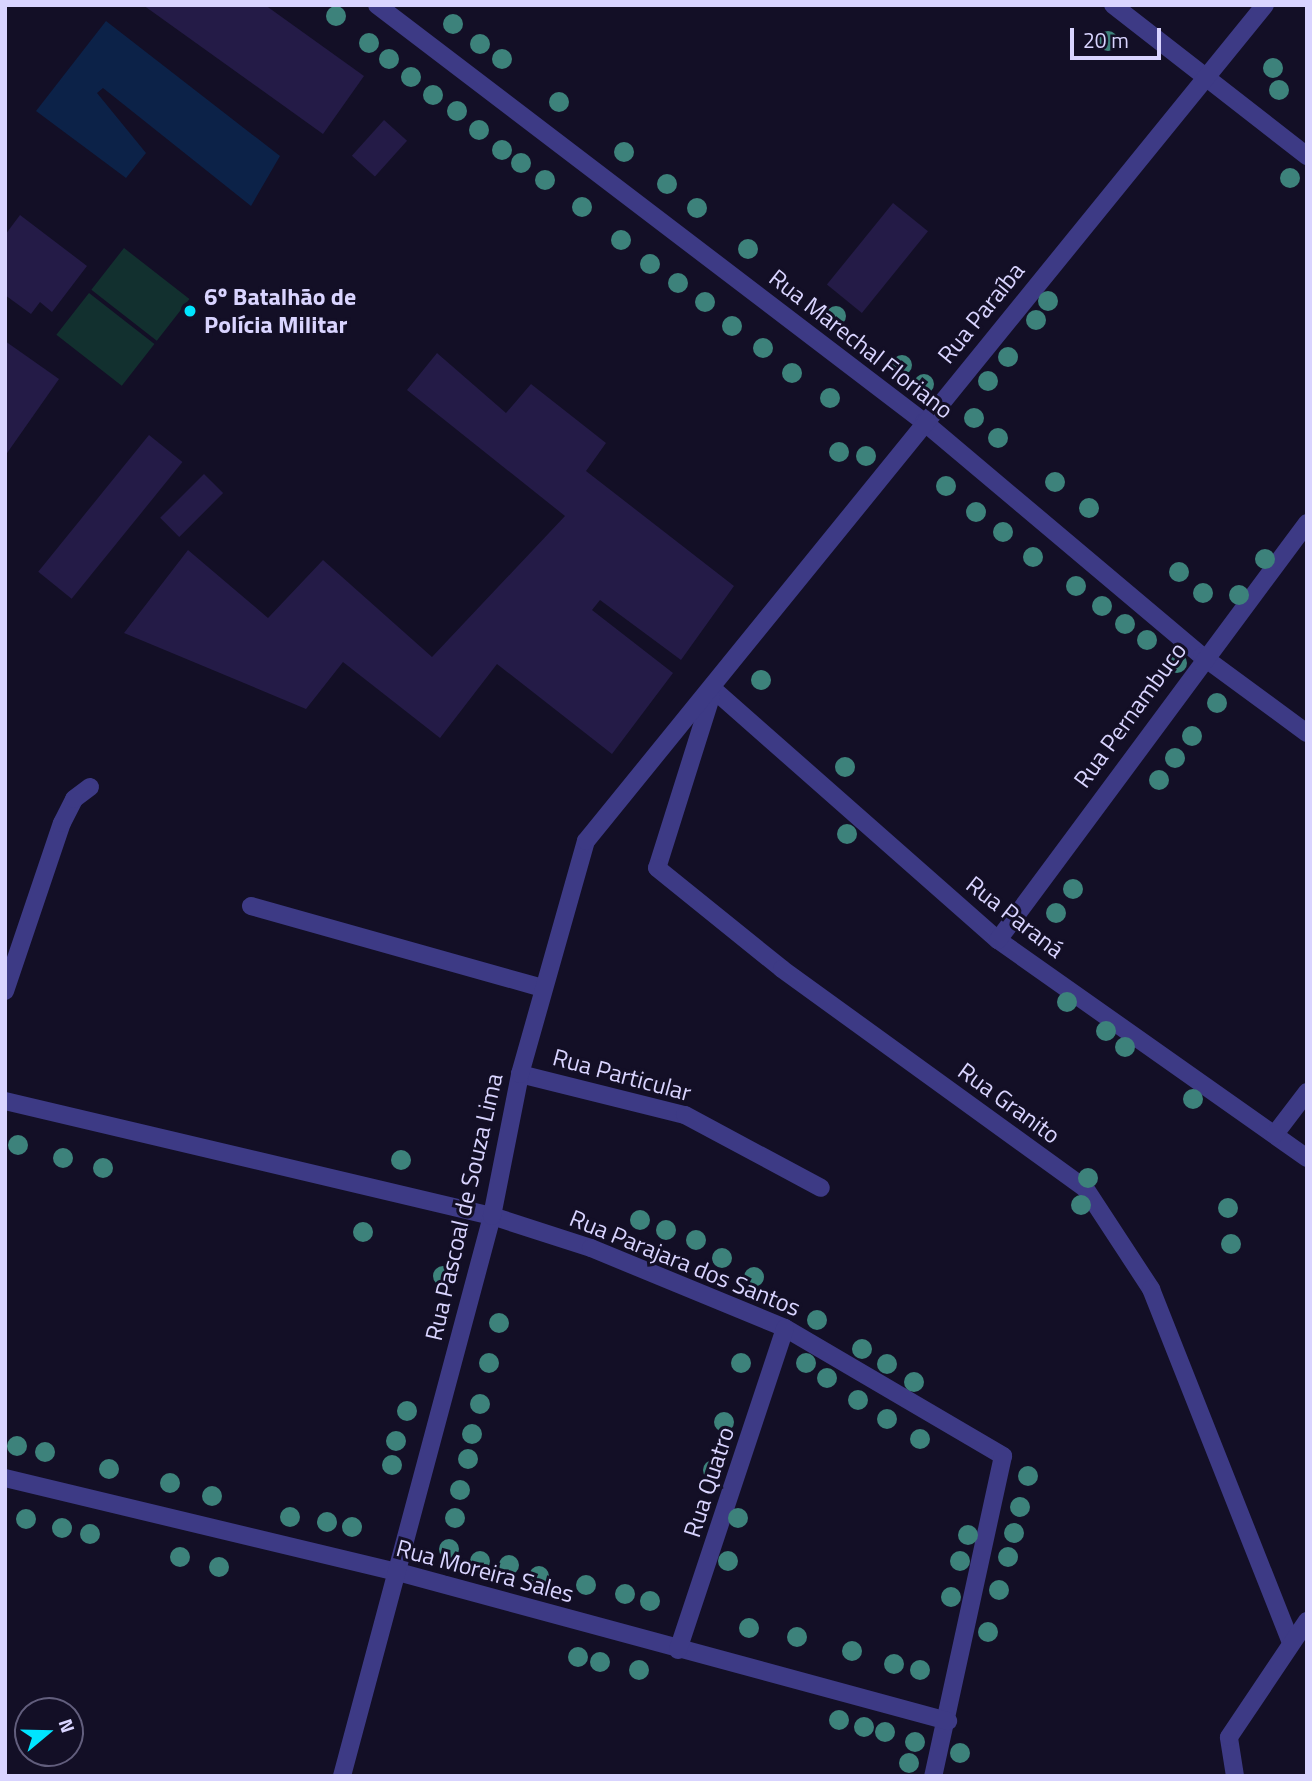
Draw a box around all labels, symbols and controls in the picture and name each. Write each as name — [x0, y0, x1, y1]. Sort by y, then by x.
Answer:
scale bar — [1074, 14, 1165, 58]
text: 20 m — [1083, 24, 1129, 56]
street label: Rua Paraíba — [932, 257, 1030, 369]
street label: Rua Marechal Floriano — [763, 263, 959, 425]
place label: 6º Batalhão de Polícia Militar — [204, 283, 356, 339]
marker: 6º Batalhão de Polícia Militar — [182, 303, 198, 319]
street label: Rua Pernambuco — [1068, 637, 1192, 793]
street label: Rua Paraná — [960, 870, 1070, 964]
street label: Rua Particular — [550, 1043, 694, 1107]
street label: Rua Granito — [952, 1056, 1066, 1150]
street label: Rua Pascoal de Souza Lima — [419, 1071, 509, 1343]
street label: Rua Parajara dos Santos — [566, 1204, 804, 1322]
street label: Rua Quatro — [678, 1423, 740, 1541]
street label: Rua Moreira Sales — [393, 1533, 577, 1609]
north arrow — [14, 1697, 84, 1767]
text: N — [52, 1715, 83, 1737]

